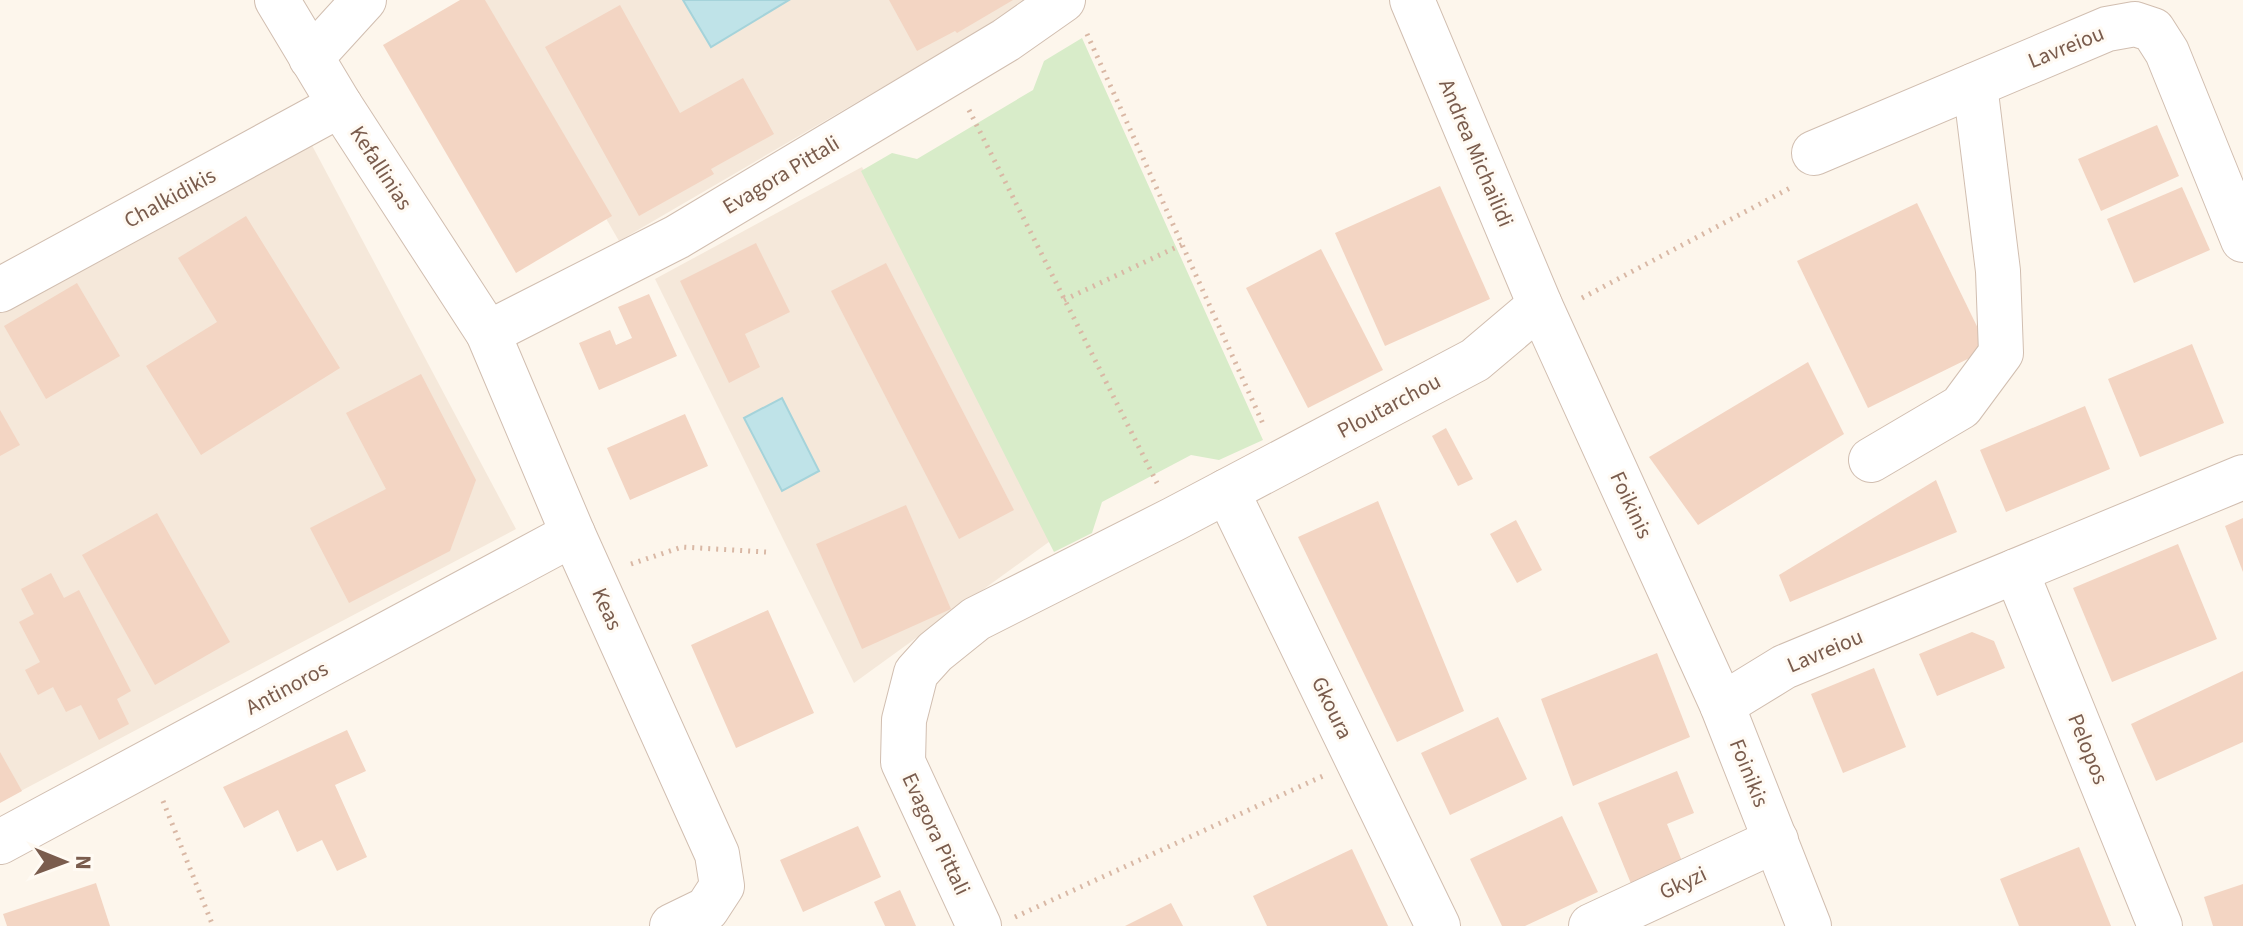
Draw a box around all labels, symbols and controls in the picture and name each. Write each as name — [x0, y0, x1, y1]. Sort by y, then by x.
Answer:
street label: Lavreiou — [2023, 17, 2109, 77]
street label: Andrea Michailidi — [1430, 74, 1522, 232]
street label: Kefallinias — [342, 119, 420, 217]
street label: Evagora Pittali — [716, 127, 846, 223]
street label: Chalkidikis — [118, 160, 222, 236]
street label: Ploutarchou — [1331, 365, 1447, 447]
street label: Foikinis — [1602, 466, 1660, 544]
street label: Keas — [584, 583, 630, 635]
street label: Lavreiou — [1782, 621, 1868, 681]
street label: Antinoros — [240, 653, 334, 723]
street label: Gkoura — [1303, 671, 1361, 745]
street label: Pelopos — [2059, 709, 2117, 789]
street label: Foinikis — [1721, 734, 1777, 812]
street label: Evagora Pittali — [894, 768, 978, 900]
north arrow — [24, 822, 104, 902]
text: N — [67, 855, 99, 870]
street label: Gkyzi — [1654, 858, 1712, 908]

